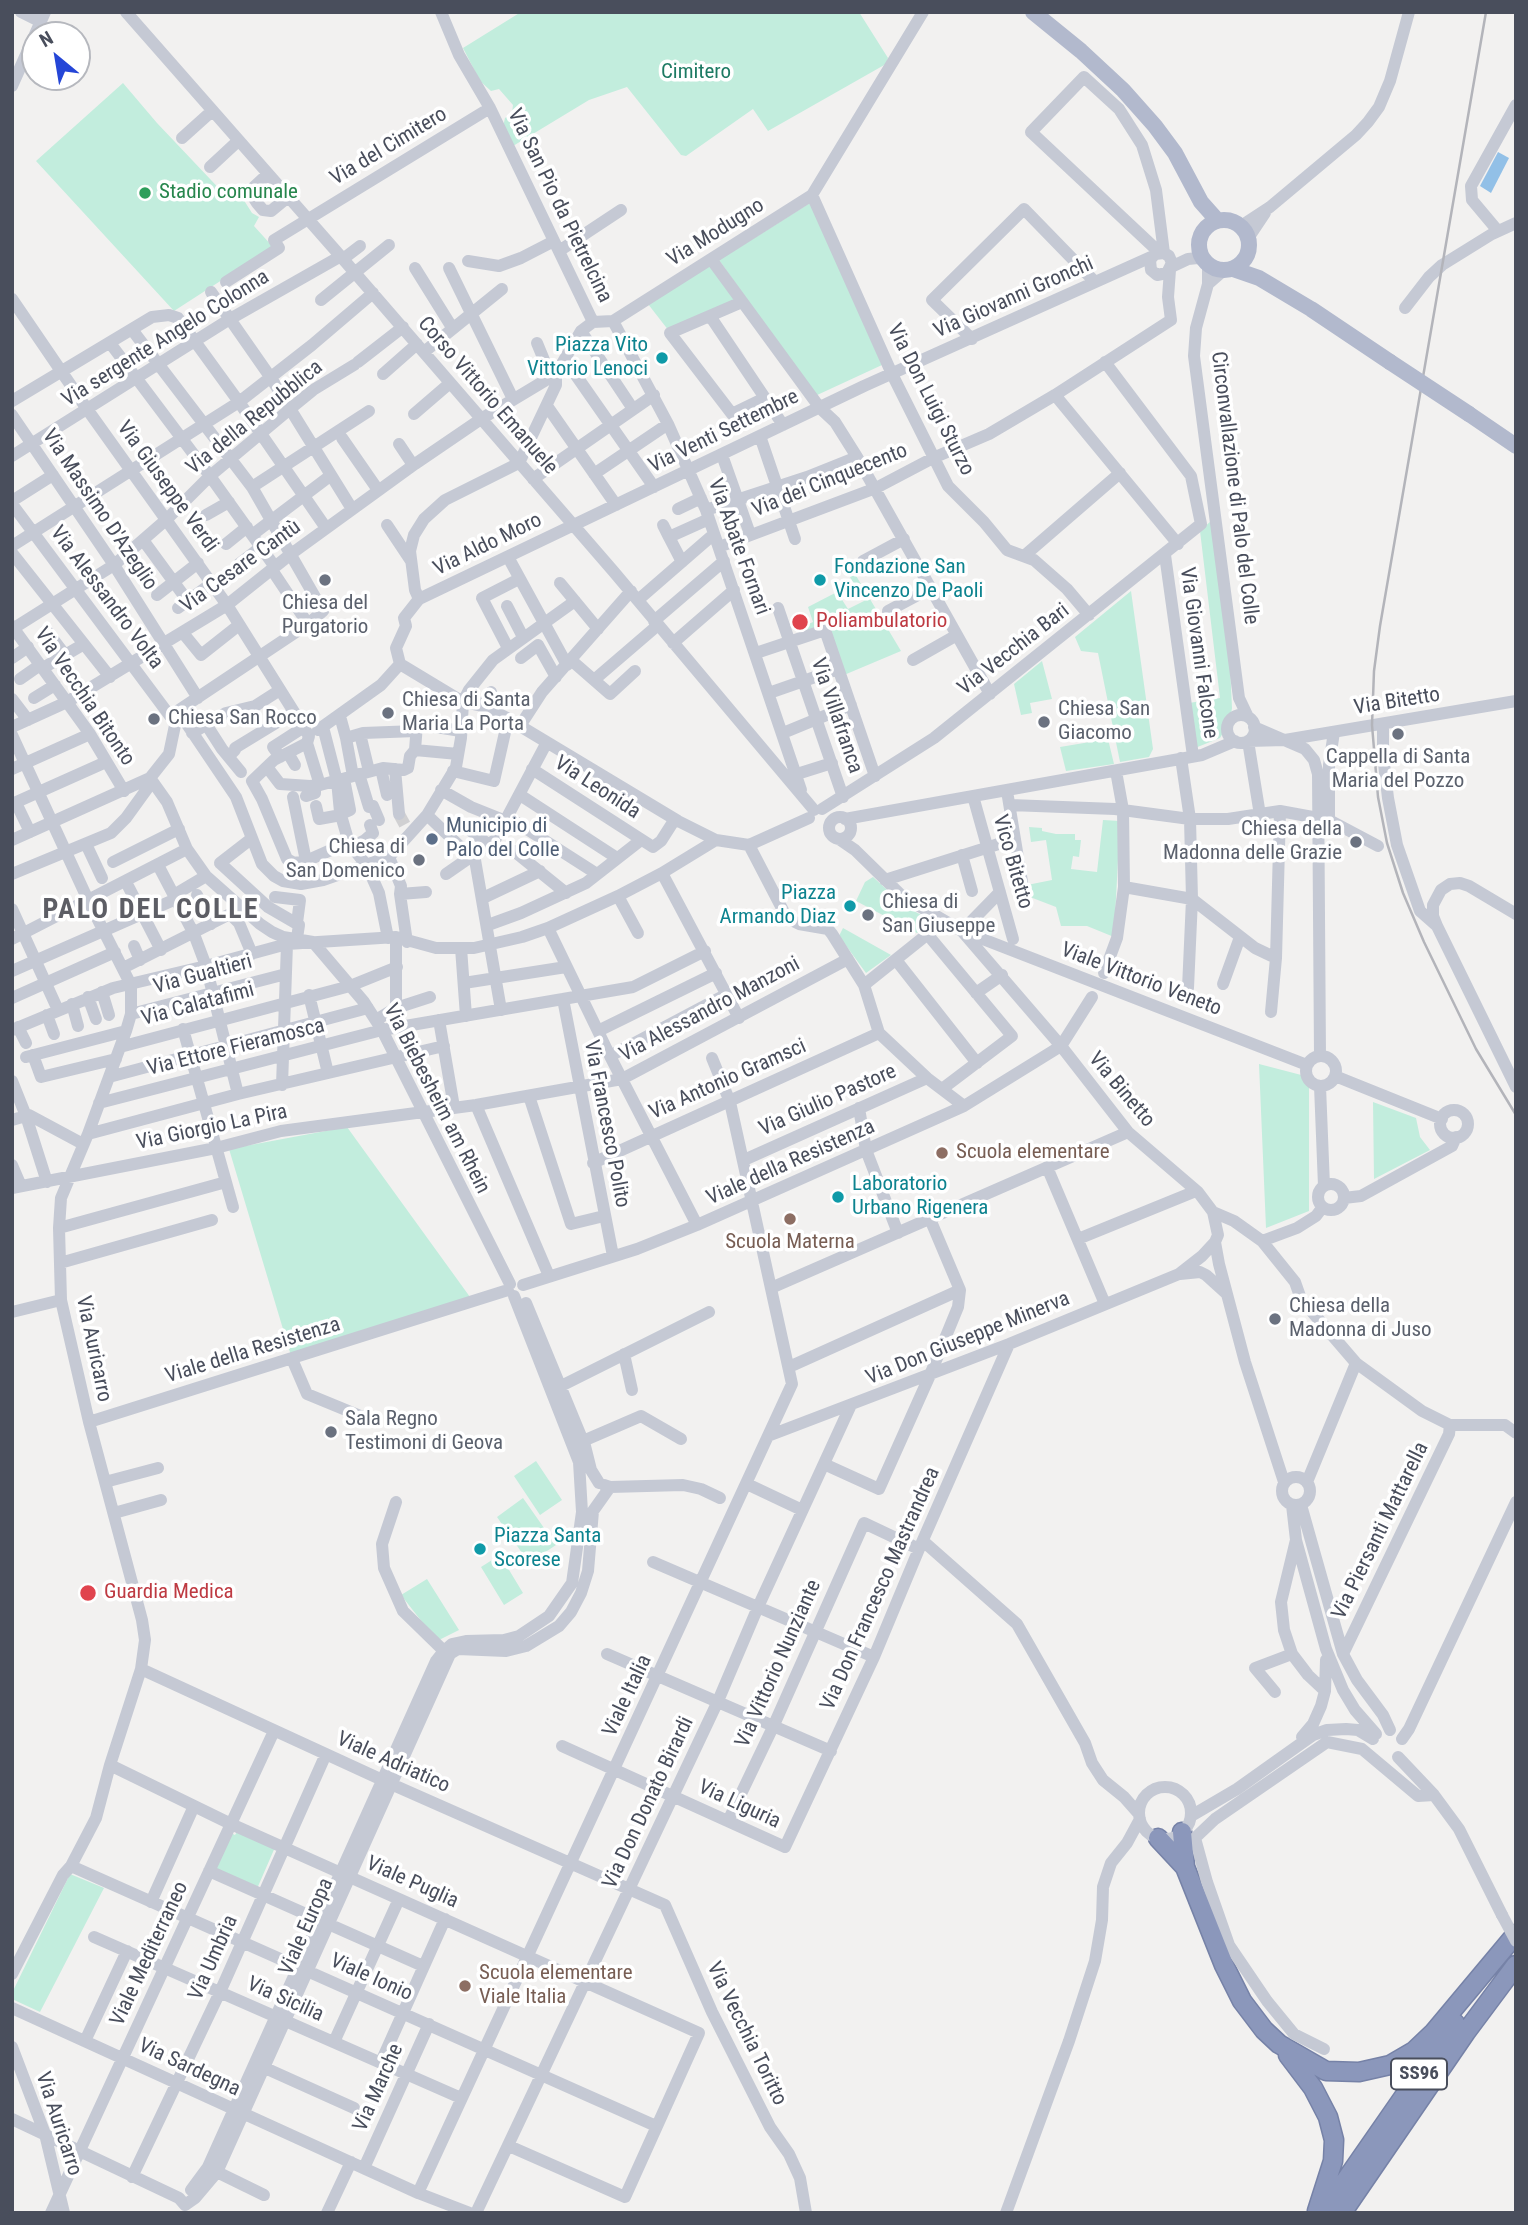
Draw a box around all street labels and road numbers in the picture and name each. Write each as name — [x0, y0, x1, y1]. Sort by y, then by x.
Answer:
street label: Via del Cimitero — [326, 102, 452, 192]
street label: Via San Pio da Pietrelcina — [501, 105, 617, 307]
street label: Via Modugno — [663, 193, 769, 273]
street label: Via Giovanni Gronchi — [930, 252, 1098, 344]
street label: Via sergente Angelo Colonna — [58, 265, 274, 413]
street label: Corso Vittorio Emanuele — [412, 312, 562, 480]
street label: Via Don Luigi Sturzo — [881, 320, 979, 480]
street label: Circonvallazione di Palo del Colle — [1205, 350, 1263, 626]
street label: Via della Repubblica — [182, 355, 328, 481]
street label: Via Venti Settembre — [645, 385, 803, 479]
street label: Via Giuseppe Verdi — [111, 416, 223, 558]
street label: Via Massimo D'Azeglio — [36, 425, 162, 595]
street label: Via dei Cinquecento — [749, 438, 911, 524]
street label: Via Abate Fornari — [702, 475, 774, 619]
street label: Via Aldo Moro — [430, 508, 546, 582]
street label: Via Cesare Cantù — [176, 515, 306, 619]
street label: Via Alessandro Volta — [44, 522, 168, 674]
street label: Via Giovanni Falcone — [1173, 566, 1223, 740]
street label: Via Vecchia Bari — [953, 599, 1075, 701]
street label: Via Vecchia Bitonto — [28, 623, 140, 771]
street label: Via Villafranca — [804, 655, 868, 777]
street label: Via Bitetto — [1352, 683, 1442, 721]
street label: Via Leonida — [549, 751, 645, 825]
street label: Vico Bitetto — [987, 812, 1037, 912]
street label: Viale Vittorio Veneto — [1057, 938, 1225, 1022]
street label: Via Gualtieri — [151, 950, 255, 1000]
street label: Via Alessandro Manzoni — [616, 952, 804, 1068]
street label: Via Calatafimi — [139, 978, 257, 1032]
street label: Via Biebesheim am Rhein — [377, 1000, 495, 1198]
street label: Via Ettore Fieramosca — [145, 1014, 327, 1082]
street label: Via Antonio Gramsci — [646, 1034, 810, 1126]
street label: Via Francesco Polito — [577, 1038, 635, 1210]
street label: Via Binetto — [1082, 1047, 1160, 1133]
street label: Via Giulio Pastore — [755, 1059, 901, 1143]
street label: Via Giorgio La Pira — [134, 1100, 290, 1156]
street label: Viale della Resistenza — [703, 1115, 879, 1211]
street label: Via Don Giuseppe Minerva — [863, 1287, 1073, 1391]
street label: Via Auricarro — [69, 1294, 117, 1404]
street label: Viale della Resistenza — [163, 1312, 343, 1390]
street label: Via Piersanti Mattarella — [1327, 1438, 1435, 1624]
street label: Via Don Francesco Mastrandrea — [816, 1463, 946, 1715]
street label: Via Vittorio Nunziante — [731, 1576, 827, 1752]
street label: Viale Italia — [598, 1651, 658, 1741]
street label: Via Don Donato Birardi — [598, 1713, 700, 1893]
street label: Viale Adriatico — [333, 1727, 453, 1799]
street label: Via Liguria — [694, 1775, 784, 1835]
street label: Viale Puglia — [362, 1852, 462, 1914]
street label: Viale Europa — [274, 1875, 340, 1979]
street label: Viale Mediterraneo — [106, 1878, 194, 2030]
street label: Via Umbria — [184, 1911, 244, 2005]
street label: Viale Ionio — [326, 1949, 416, 2007]
street label: Via Vecchia Toritto — [700, 1958, 792, 2110]
street label: Via Sicilia — [243, 1972, 327, 2028]
street label: Via Sardegna — [134, 2033, 244, 2103]
street label: Via Marche — [349, 2040, 409, 2136]
road number: SS96 — [1391, 2058, 1447, 2090]
street label: Via Auricarro — [29, 2069, 87, 2179]

